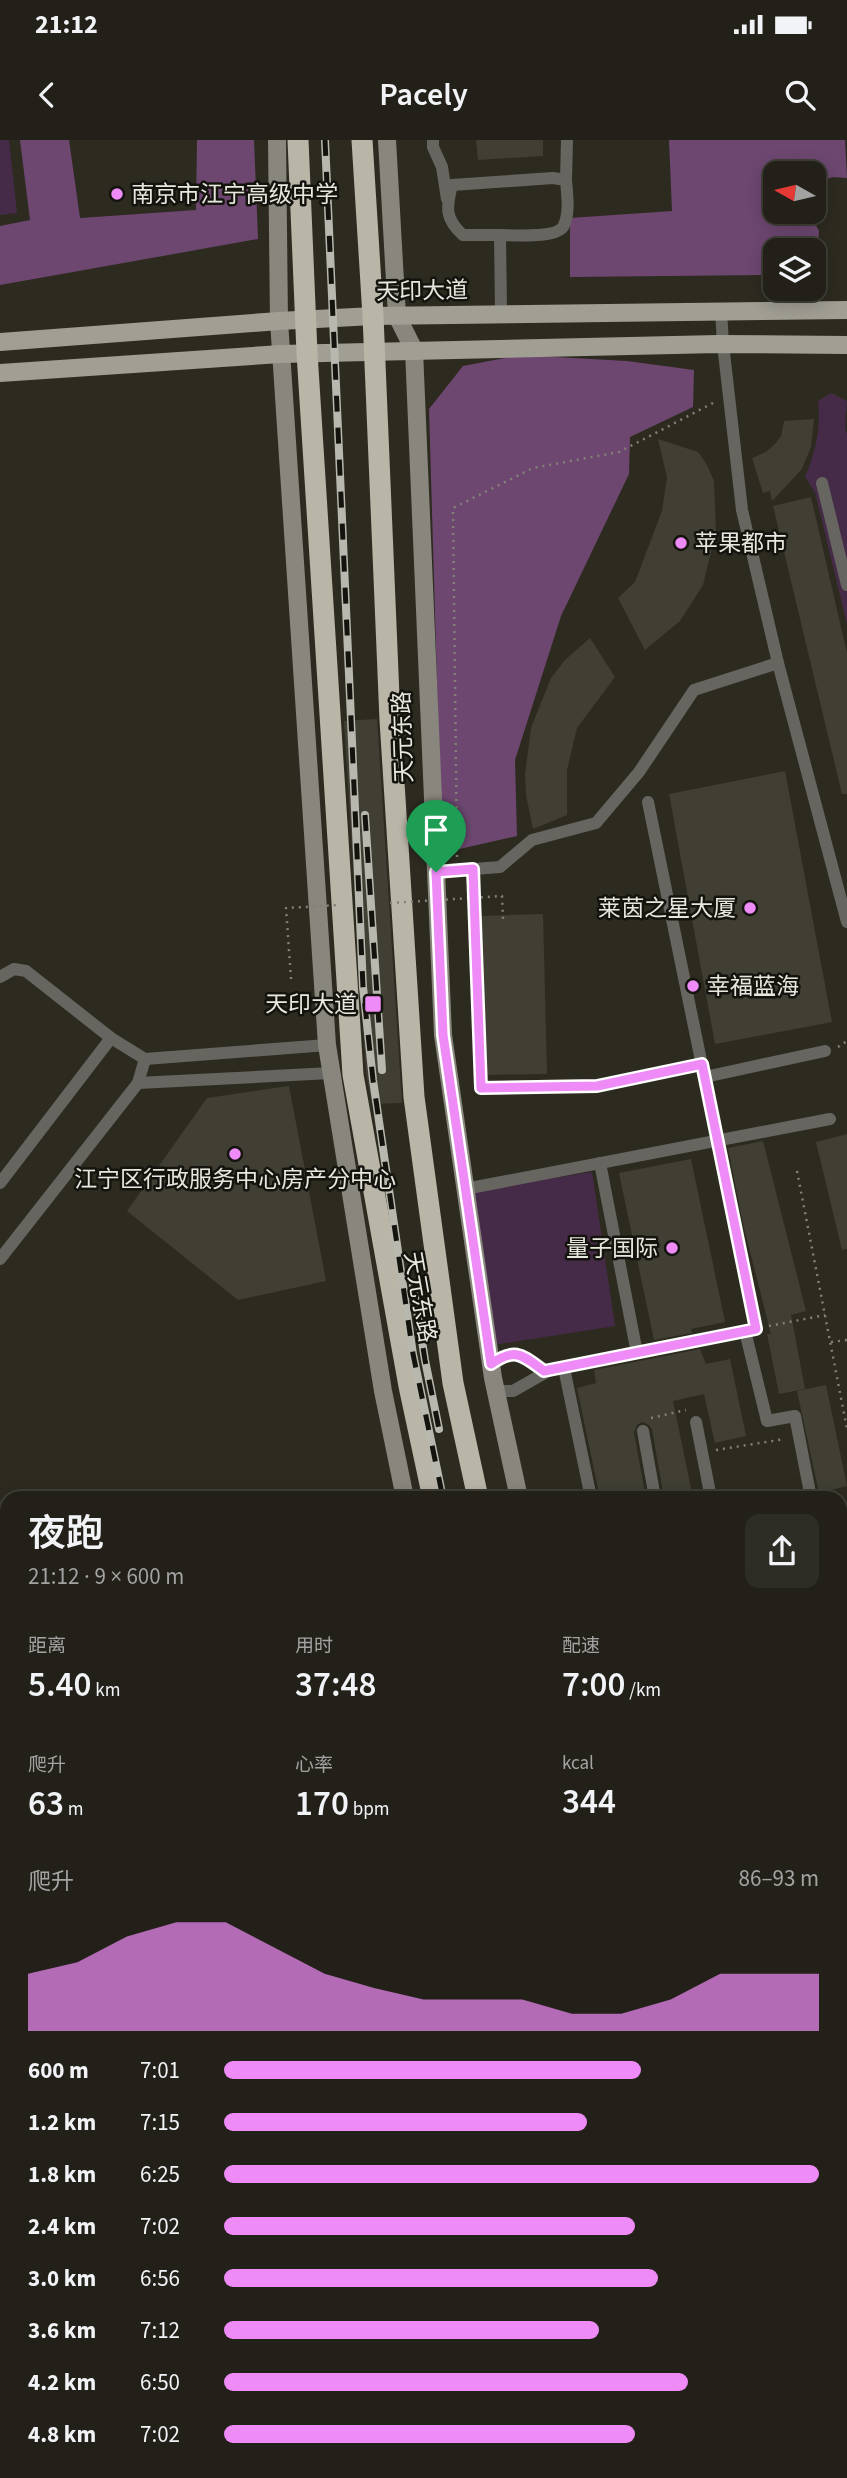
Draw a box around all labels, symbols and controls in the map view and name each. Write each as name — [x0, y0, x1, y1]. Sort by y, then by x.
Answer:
text: 21:12 — [35, 6, 98, 43]
text: Pacely — [379, 72, 468, 118]
icon: back — [28, 76, 66, 114]
icon: search — [781, 76, 819, 114]
north arrow — [763, 161, 826, 224]
map controls — [763, 161, 826, 301]
place label: 南京市江宁高级中学 — [131, 178, 338, 211]
marker: 南京市江宁高级中学 — [109, 186, 125, 202]
button: layers — [763, 238, 826, 301]
street label: 天印大道 — [376, 274, 468, 308]
place label: 苹果都市 — [695, 527, 787, 560]
marker: 苹果都市 — [673, 535, 689, 551]
street label: 天元东路 — [385, 690, 421, 784]
pin — [406, 800, 466, 872]
icon: arrive — [417, 811, 455, 849]
place label: 莱茵之星大厦 — [598, 892, 736, 925]
marker: 莱茵之星大厦 — [742, 900, 758, 916]
place label: 幸福蓝海 — [707, 970, 799, 1003]
marker: 幸福蓝海 — [685, 978, 701, 994]
place label: 天印大道 — [265, 988, 357, 1021]
marker: 天印大道 — [363, 994, 383, 1014]
marker: 江宁区行政服务中心房产分中心 — [227, 1146, 243, 1162]
place label: 江宁区行政服务中心房产分中心 — [74, 1163, 396, 1196]
place label: 量子国际 — [566, 1232, 658, 1265]
marker: 量子国际 — [664, 1240, 680, 1256]
street label: 天元东路 — [396, 1249, 444, 1345]
text: 夜跑 — [28, 1507, 104, 1561]
button: share — [745, 1514, 819, 1588]
text: 21:12 · 9 × 600 m — [28, 1560, 184, 1593]
text: 距离 — [28, 1633, 66, 1660]
text: 用时 — [295, 1633, 333, 1660]
text: 配速 — [562, 1633, 600, 1660]
text: 5.40 — [28, 1660, 92, 1710]
text: 37:48 — [295, 1660, 376, 1710]
text: 7:00 — [562, 1660, 626, 1710]
text: km — [92, 1677, 120, 1704]
text: /km — [626, 1677, 661, 1704]
text: kcal — [562, 1750, 594, 1777]
text: 爬升 — [28, 1752, 66, 1779]
text: 心率 — [295, 1752, 333, 1779]
text: 344 — [562, 1777, 616, 1827]
text: 63 — [28, 1779, 64, 1829]
text: 170 — [295, 1779, 349, 1829]
text: m — [64, 1796, 83, 1823]
text: bpm — [349, 1796, 389, 1823]
text: 86–93 m — [739, 1862, 819, 1895]
text: 爬升 — [28, 1865, 74, 1898]
text: 600 m — [28, 2054, 89, 2087]
text: 7:01 — [140, 2054, 180, 2087]
text: 1.2 km — [28, 2106, 96, 2139]
text: 7:15 — [140, 2106, 180, 2139]
text: 1.8 km — [28, 2158, 96, 2191]
text: 6:25 — [140, 2158, 180, 2191]
text: 2.4 km — [28, 2210, 96, 2243]
text: 7:02 — [140, 2210, 180, 2243]
text: 3.0 km — [28, 2262, 96, 2295]
text: 6:56 — [140, 2262, 180, 2295]
text: 3.6 km — [28, 2314, 96, 2347]
text: 7:12 — [140, 2314, 180, 2347]
text: 4.2 km — [28, 2366, 96, 2399]
text: 6:50 — [140, 2366, 180, 2399]
text: 4.8 km — [28, 2418, 96, 2451]
text: 7:02 — [140, 2418, 180, 2451]

